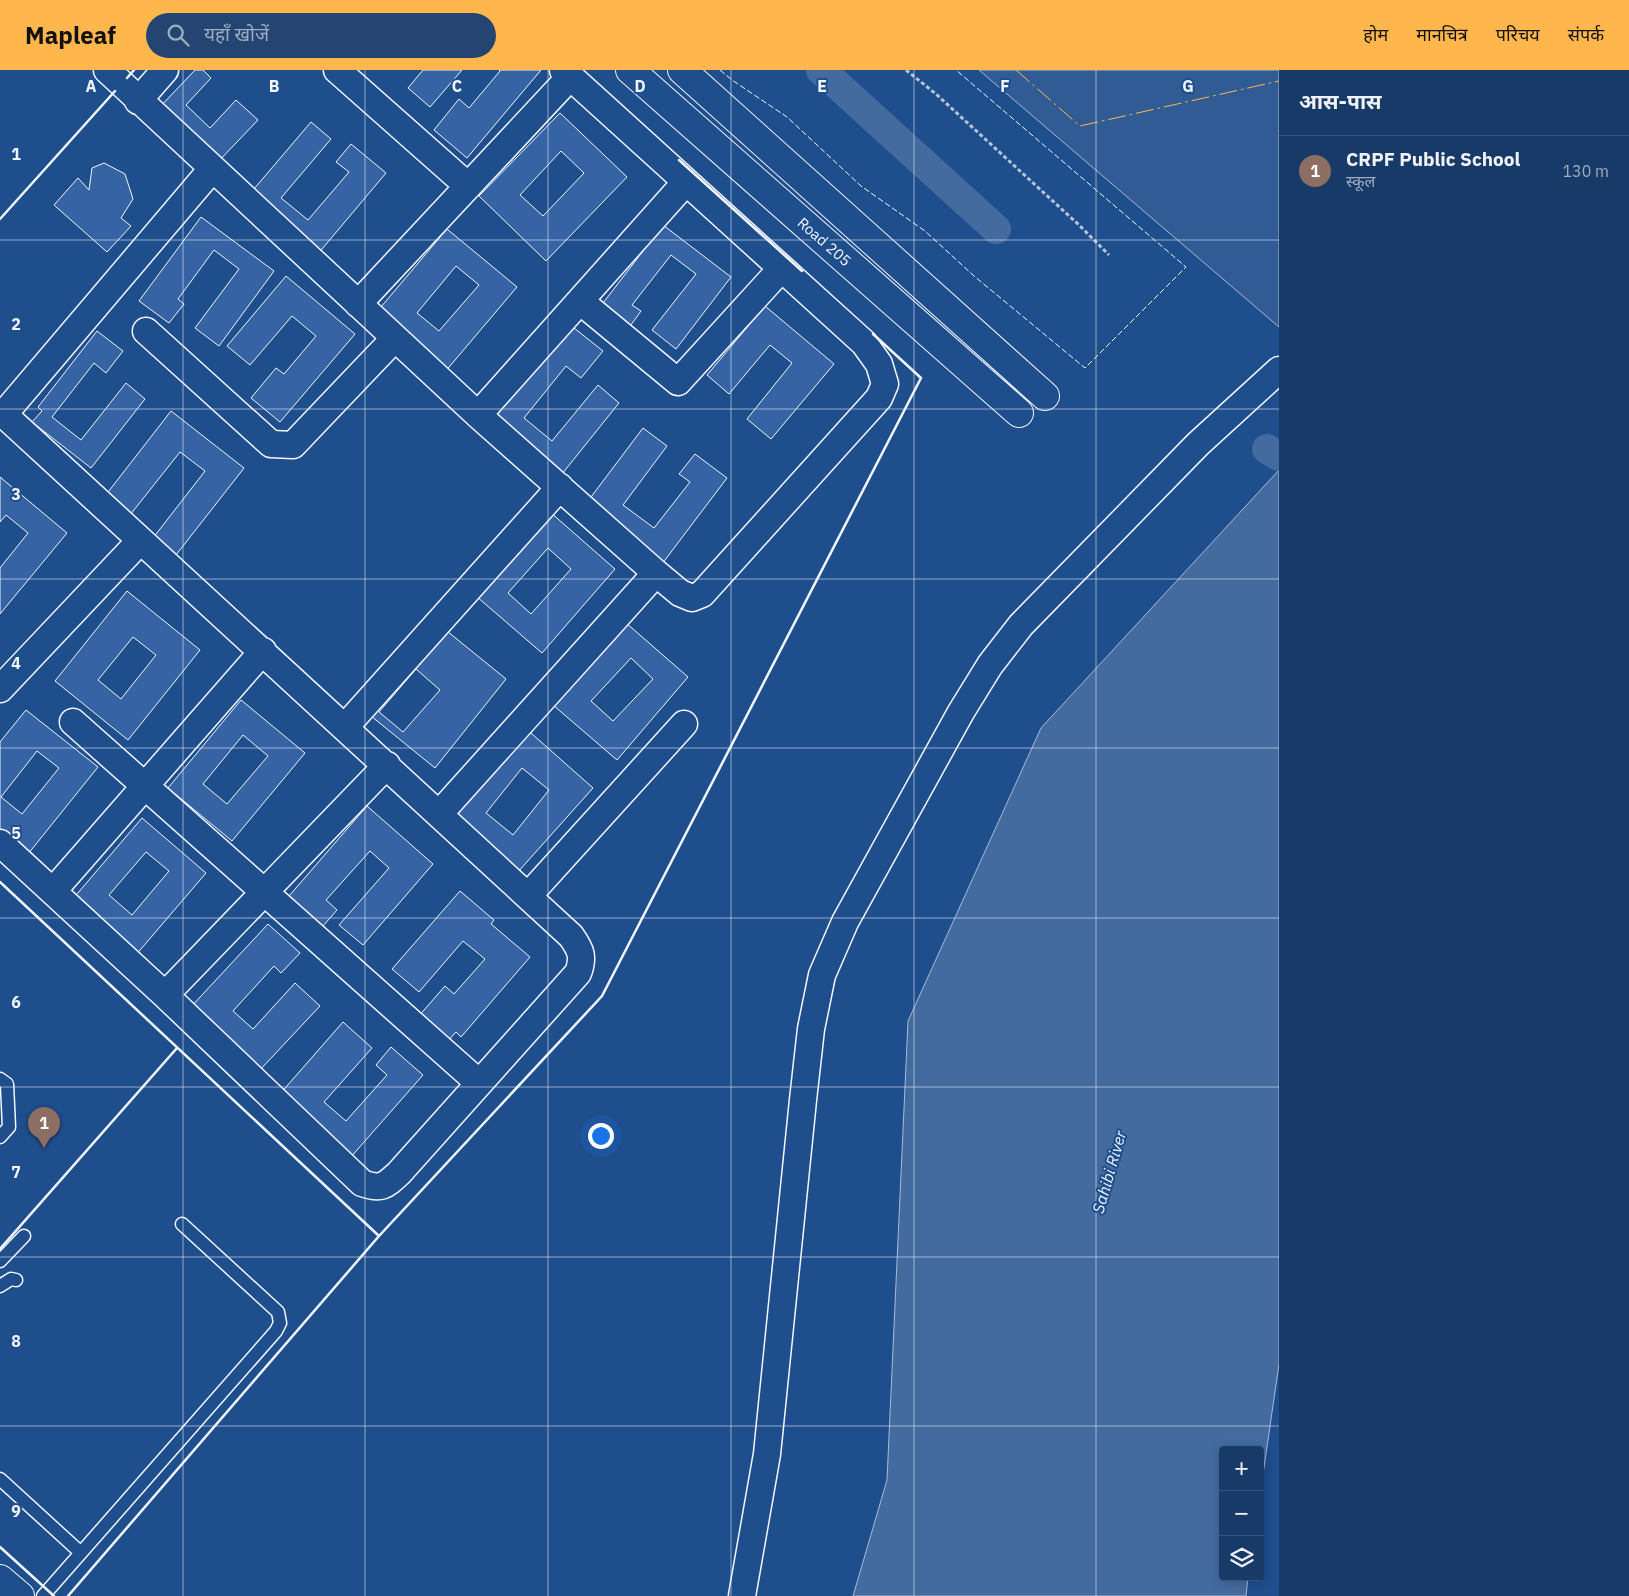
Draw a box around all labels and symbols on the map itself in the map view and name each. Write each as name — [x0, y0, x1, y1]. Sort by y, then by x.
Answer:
text: A — [86, 76, 97, 96]
text: B — [269, 76, 280, 96]
text: C — [452, 76, 462, 96]
text: D — [634, 76, 646, 96]
text: E — [817, 76, 827, 96]
text: F — [1000, 76, 1010, 96]
text: G — [1182, 76, 1194, 96]
text: 1 — [11, 144, 21, 164]
street label: Road 205 — [794, 213, 855, 270]
text: 2 — [11, 314, 21, 334]
text: 3 — [11, 484, 21, 504]
text: 4 — [11, 653, 21, 673]
text: 5 — [11, 823, 21, 843]
text: 6 — [11, 992, 21, 1012]
pin: 1 — [28, 1107, 60, 1148]
your location — [588, 1123, 614, 1149]
water label: Sahibi River — [1088, 1127, 1131, 1216]
text: 7 — [11, 1162, 21, 1182]
text: 8 — [11, 1331, 21, 1351]
text: 9 — [11, 1501, 21, 1521]

